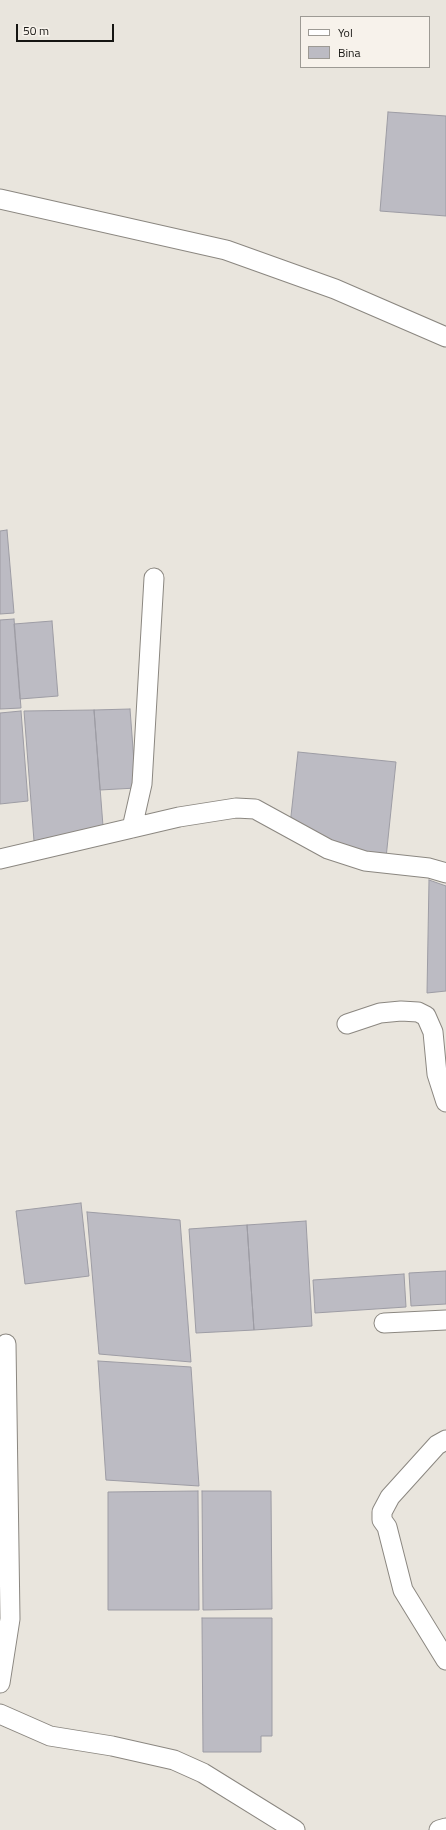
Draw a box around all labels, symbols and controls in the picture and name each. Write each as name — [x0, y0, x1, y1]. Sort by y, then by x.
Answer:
scale bar — [18, 16, 116, 42]
legend — [300, 16, 430, 68]
text: 50 m — [23, 21, 49, 40]
text: Yol — [338, 23, 353, 42]
text: Bina — [338, 43, 360, 62]

